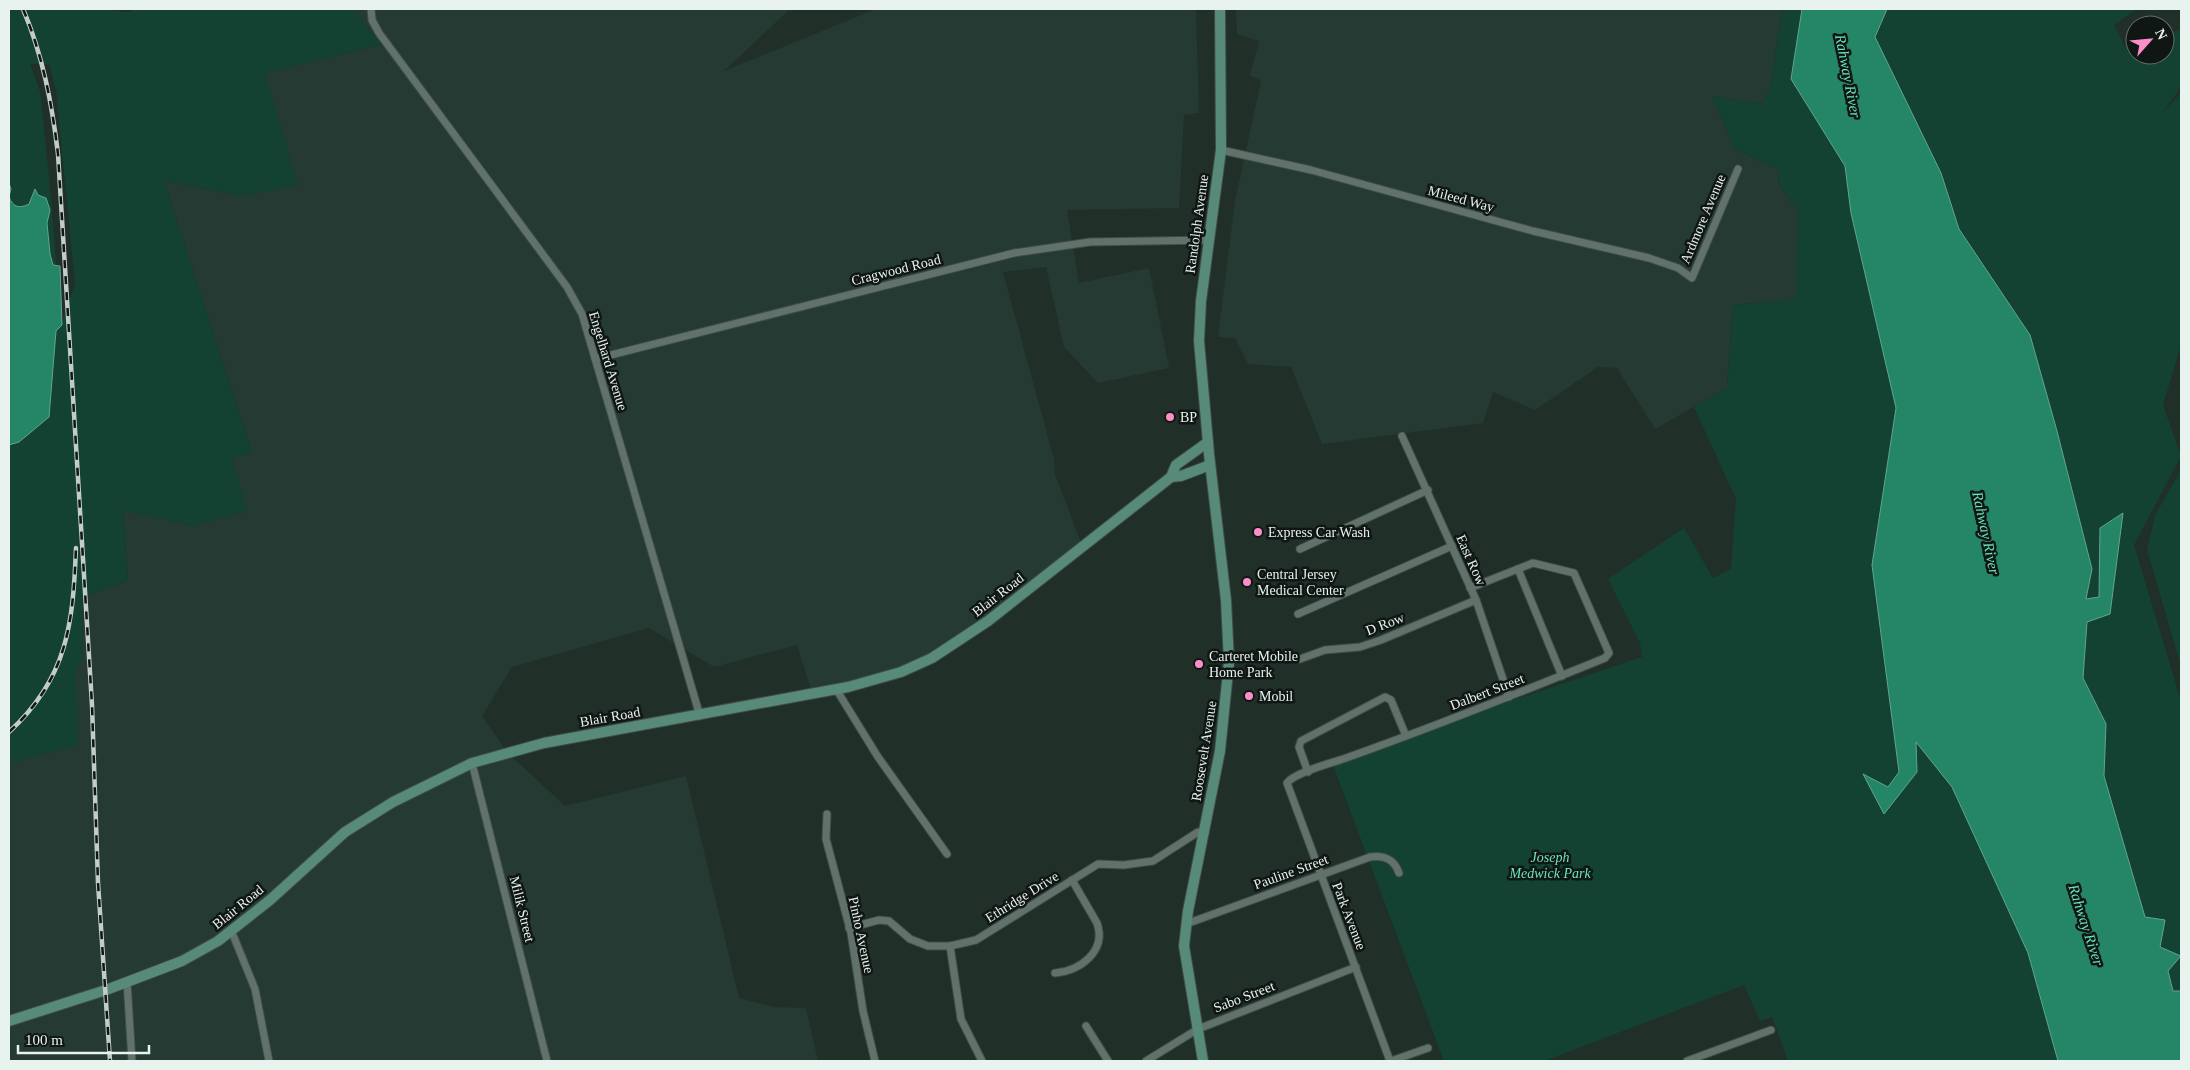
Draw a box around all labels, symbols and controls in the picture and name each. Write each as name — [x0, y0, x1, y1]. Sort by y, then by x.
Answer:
north arrow — [2125, 15, 2175, 65]
text: N — [2152, 26, 2170, 42]
water label: Rahway River — [1832, 32, 1864, 119]
street label: Ardmore Avenue — [1677, 172, 1729, 266]
street label: Randolph Avenue — [1183, 174, 1211, 274]
street label: Mileed Way — [1426, 183, 1496, 215]
street label: Cragwood Road — [850, 252, 942, 288]
street label: Engelhard Avenue — [586, 310, 630, 412]
place label: BP — [1180, 410, 1197, 425]
marker: BP — [1164, 411, 1176, 423]
water label: Rahway River — [1969, 489, 2003, 576]
place label: Express Car Wash — [1268, 525, 1370, 540]
marker: Express Car Wash — [1252, 526, 1264, 538]
street label: East Row — [1453, 532, 1489, 589]
place label: Central Jersey Medical Center — [1257, 567, 1344, 598]
street label: Blair Road — [969, 570, 1027, 620]
marker: Central Jersey Medical Center — [1241, 576, 1253, 588]
street label: D Row — [1364, 610, 1407, 638]
place label: Carteret Mobile Home Park — [1209, 649, 1298, 680]
marker: Carteret Mobile Home Park — [1193, 658, 1205, 670]
street label: Dalbert Street — [1448, 671, 1526, 713]
place label: Mobil — [1259, 689, 1293, 704]
marker: Mobil — [1243, 690, 1255, 702]
street label: Roosevelt Avenue — [1189, 700, 1219, 802]
street label: Blair Road — [579, 704, 641, 730]
park label: Joseph Medwick Park — [1508, 850, 1591, 881]
street label: Pauline Street — [1252, 852, 1330, 892]
street label: Ethridge Drive — [983, 868, 1061, 926]
street label: Milik Street — [507, 875, 537, 944]
street label: Park Avenue — [1329, 880, 1369, 952]
water label: Rahway River — [2065, 881, 2107, 968]
street label: Blair Road — [210, 882, 266, 932]
street label: Pinho Avenue — [846, 895, 876, 975]
street label: Sabo Street — [1211, 978, 1277, 1015]
scale bar — [18, 1022, 149, 1054]
text: 100 m — [25, 1032, 63, 1048]

